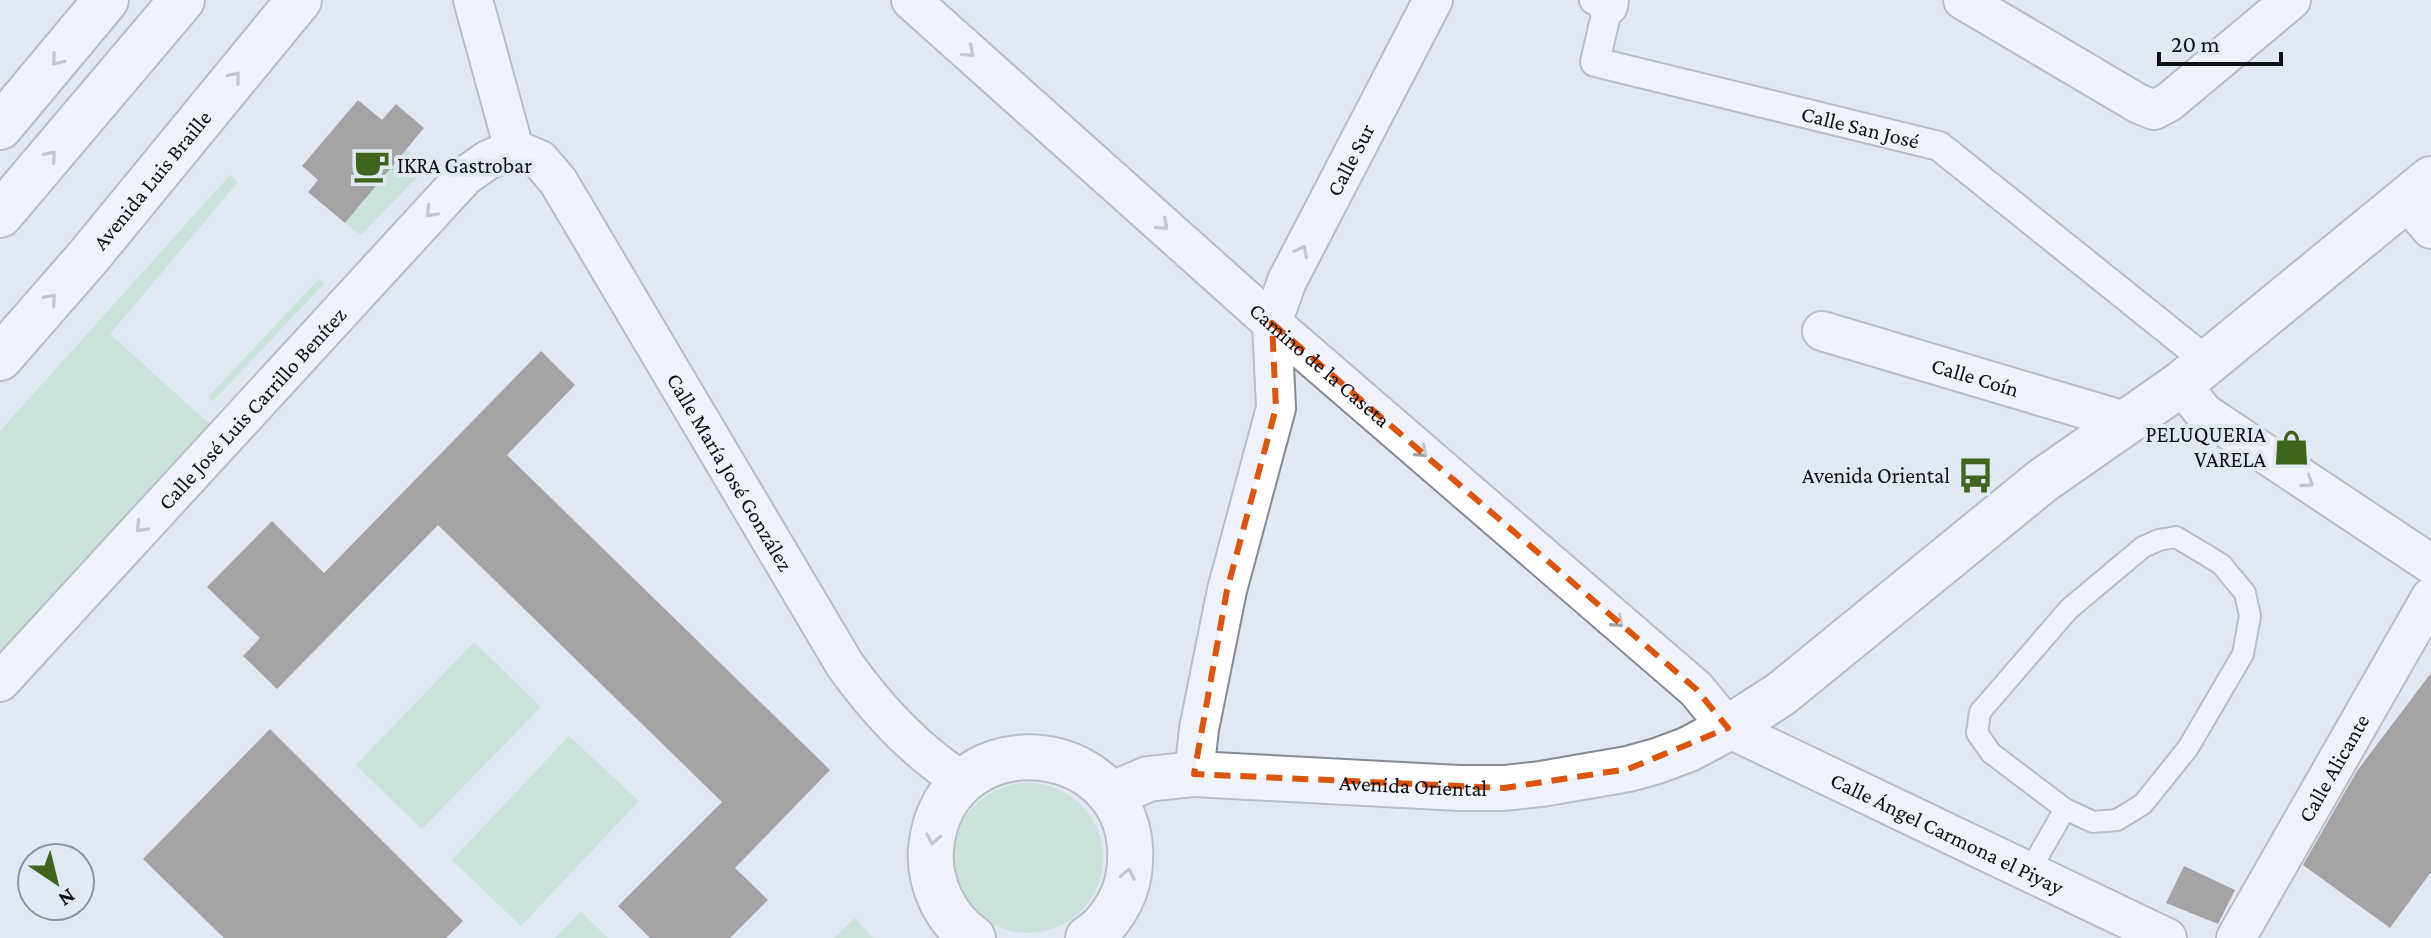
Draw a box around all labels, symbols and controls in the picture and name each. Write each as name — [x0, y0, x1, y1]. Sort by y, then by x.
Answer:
scale bar — [2159, 16, 2281, 66]
text: 20 m — [2171, 30, 2220, 57]
one-way arrow — [960, 42, 975, 57]
one-way arrow — [52, 51, 67, 66]
one-way arrow — [225, 72, 240, 87]
street label: Calle San José — [1799, 101, 1922, 154]
street label: Avenida Luis Braille — [87, 105, 216, 255]
street label: Calle Sur — [1321, 119, 1380, 200]
cafe icon: IKRA Gastrobar — [352, 146, 390, 184]
one-way arrow — [41, 150, 56, 165]
place label: IKRA Gastrobar — [397, 153, 532, 178]
one-way arrow — [426, 203, 440, 218]
one-way arrow — [1153, 216, 1168, 230]
one-way arrow — [1293, 245, 1308, 260]
one-way arrow — [42, 294, 56, 309]
street label: Camino de la Caseta — [1245, 297, 1395, 432]
street label: Calle José Luis Carrillo Benítez — [153, 302, 351, 515]
street label: Calle Coín — [1929, 352, 2022, 402]
street label: Calle María José González — [662, 369, 798, 575]
place label: PELUQUERIA VARELA — [2146, 422, 2266, 472]
shop icon: PELUQUERIA VARELA — [2273, 428, 2311, 466]
one-way arrow — [1412, 442, 1427, 457]
bus stop icon: Avenida Oriental — [1957, 456, 1995, 494]
place label: Avenida Oriental — [1802, 463, 1950, 488]
one-way arrow — [2300, 472, 2314, 487]
one-way arrow — [135, 518, 150, 532]
one-way arrow — [1609, 612, 1624, 627]
street label: Calle Alicante — [2293, 710, 2374, 827]
street label: Calle Ángel Carmona el Piyay — [1827, 767, 2068, 900]
street label: Avenida Oriental — [1338, 770, 1487, 801]
one-way arrow — [926, 832, 943, 846]
north arrow — [16, 842, 96, 922]
one-way arrow — [1119, 867, 1136, 881]
text: N — [54, 883, 80, 913]

